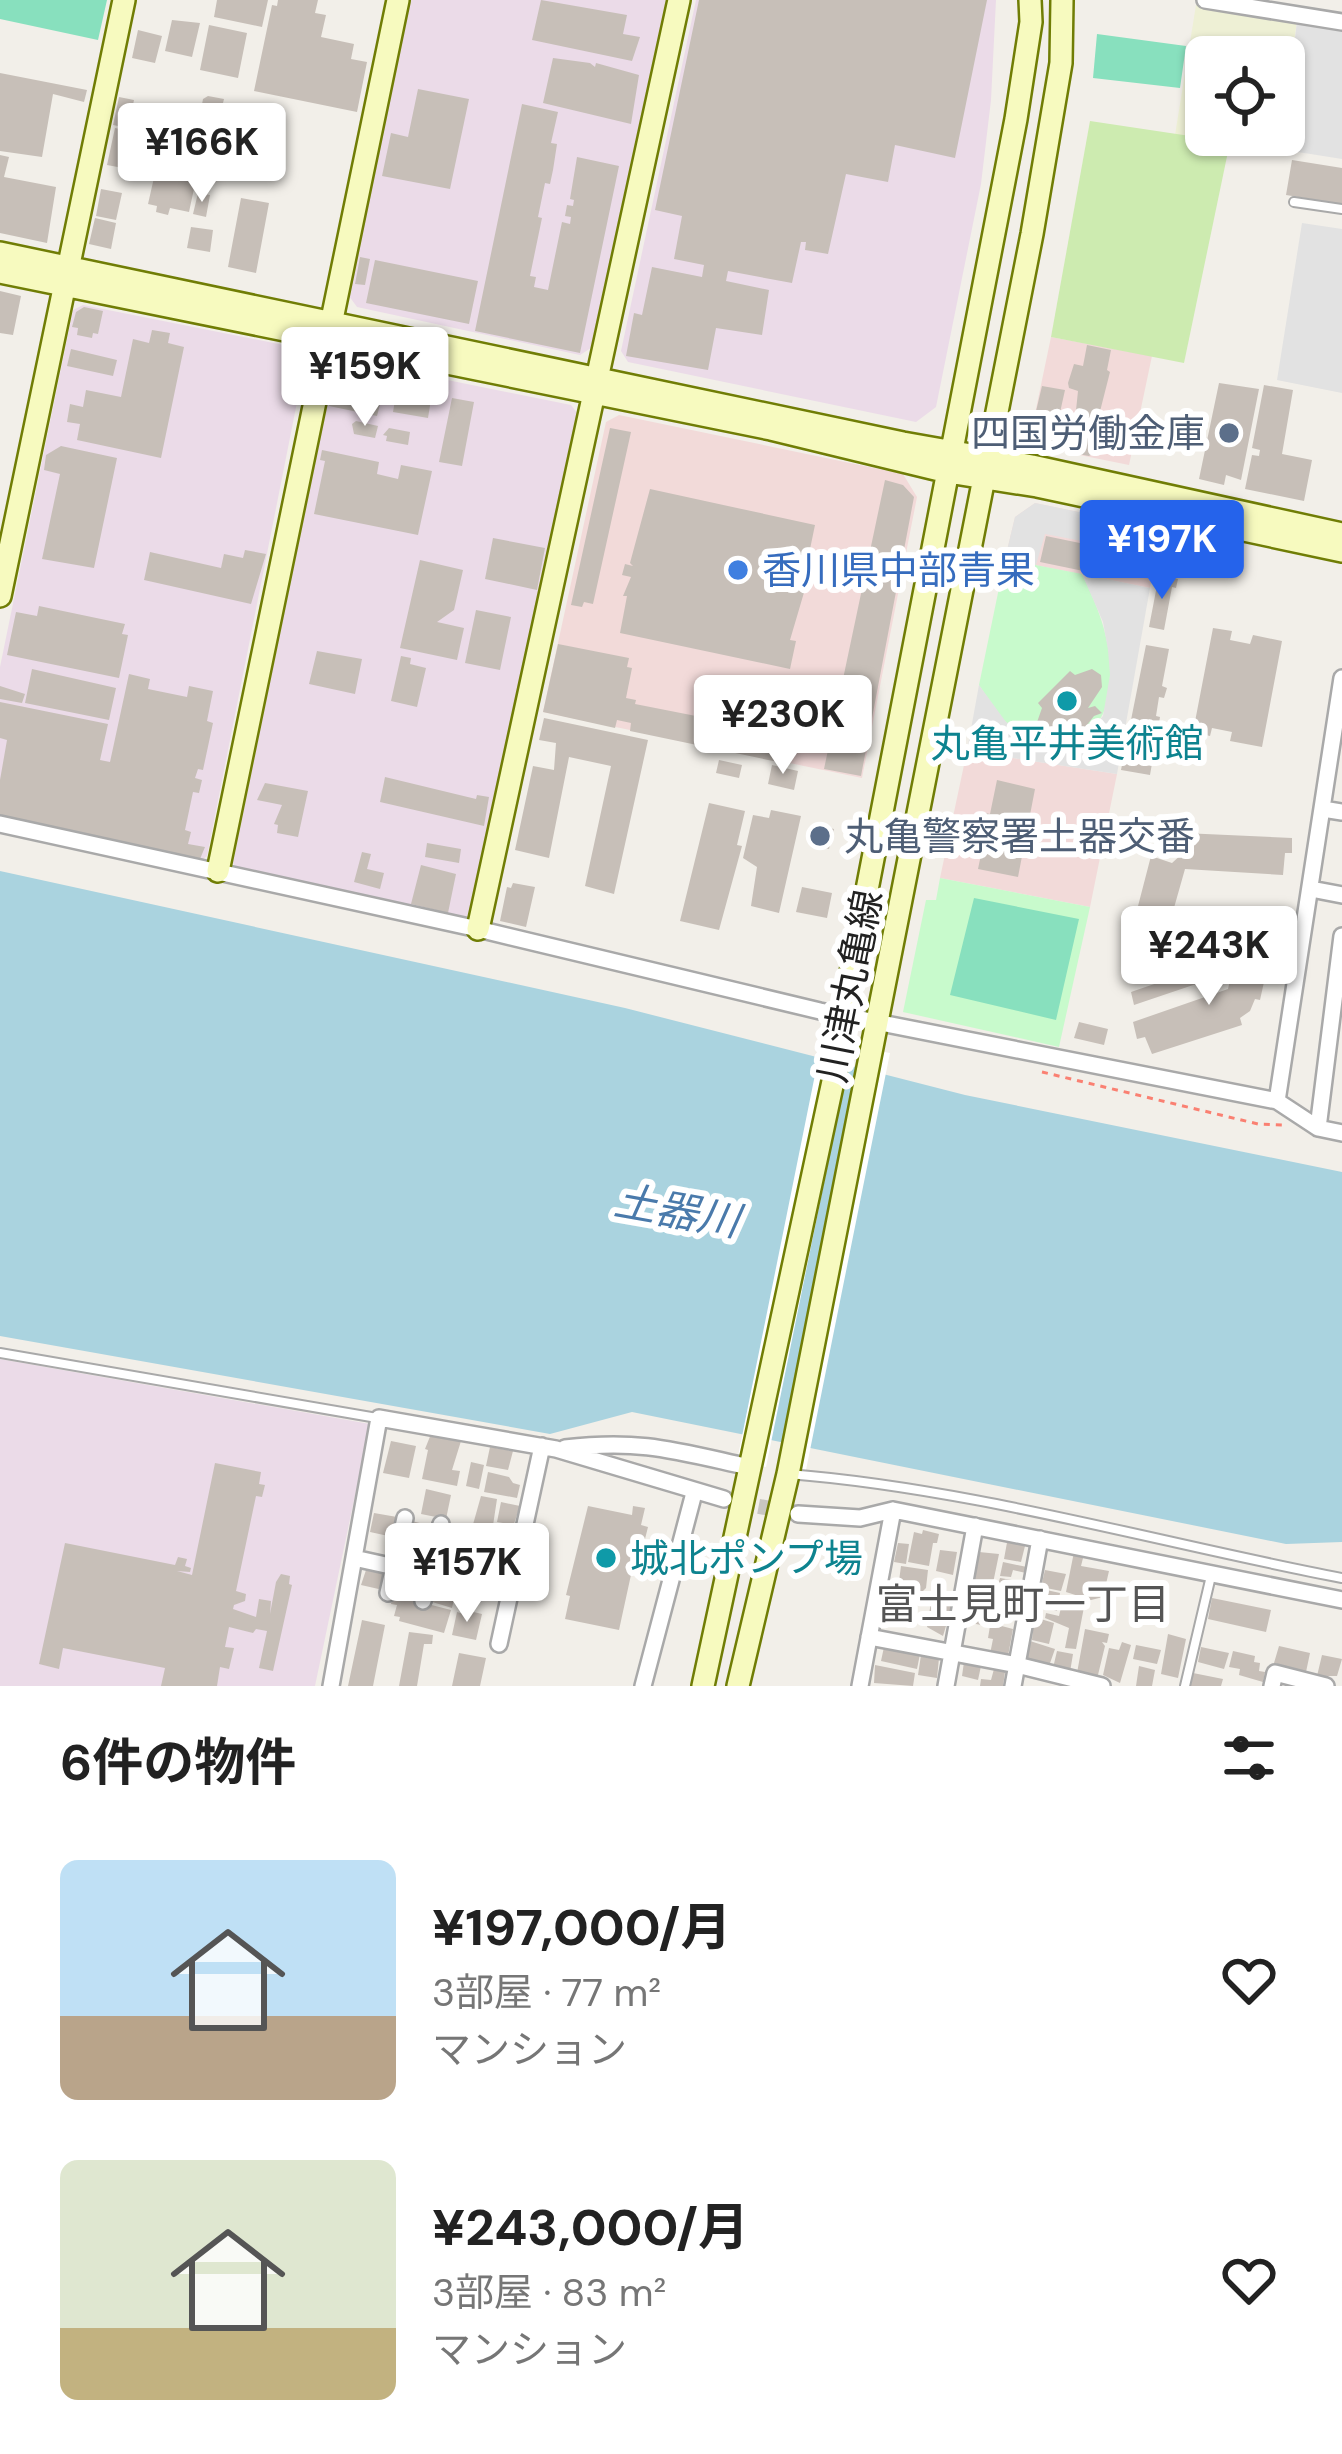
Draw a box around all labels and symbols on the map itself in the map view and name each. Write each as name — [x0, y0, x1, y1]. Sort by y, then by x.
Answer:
pin: ¥166K — [118, 103, 286, 205]
pin: ¥159K — [281, 327, 449, 429]
place label: 四国労働金庫 — [971, 408, 1205, 459]
marker: 四国労働金庫 — [1216, 420, 1242, 446]
pin: ¥197K — [1078, 500, 1246, 602]
place label: 香川県中部青果 — [762, 545, 1035, 596]
marker: 香川県中部青果 — [725, 557, 751, 583]
pin: ¥230K — [699, 675, 867, 777]
marker: 丸亀平井美術館 — [1054, 688, 1080, 714]
place label: 丸亀平井美術館 — [930, 718, 1204, 769]
place label: 丸亀警察署土器交番 — [844, 811, 1195, 862]
marker: 丸亀警察署土器交番 — [807, 823, 833, 849]
street label: 川津丸亀線 — [806, 885, 894, 1087]
pin: ¥243K — [1125, 906, 1293, 1008]
water label: 土器川 — [610, 1173, 748, 1250]
pin: ¥157K — [383, 1523, 551, 1625]
place label: 城北ポンプ場 — [630, 1533, 863, 1584]
marker: 城北ポンプ場 — [593, 1545, 619, 1571]
district label: 富士見町一丁目 — [876, 1577, 1170, 1632]

